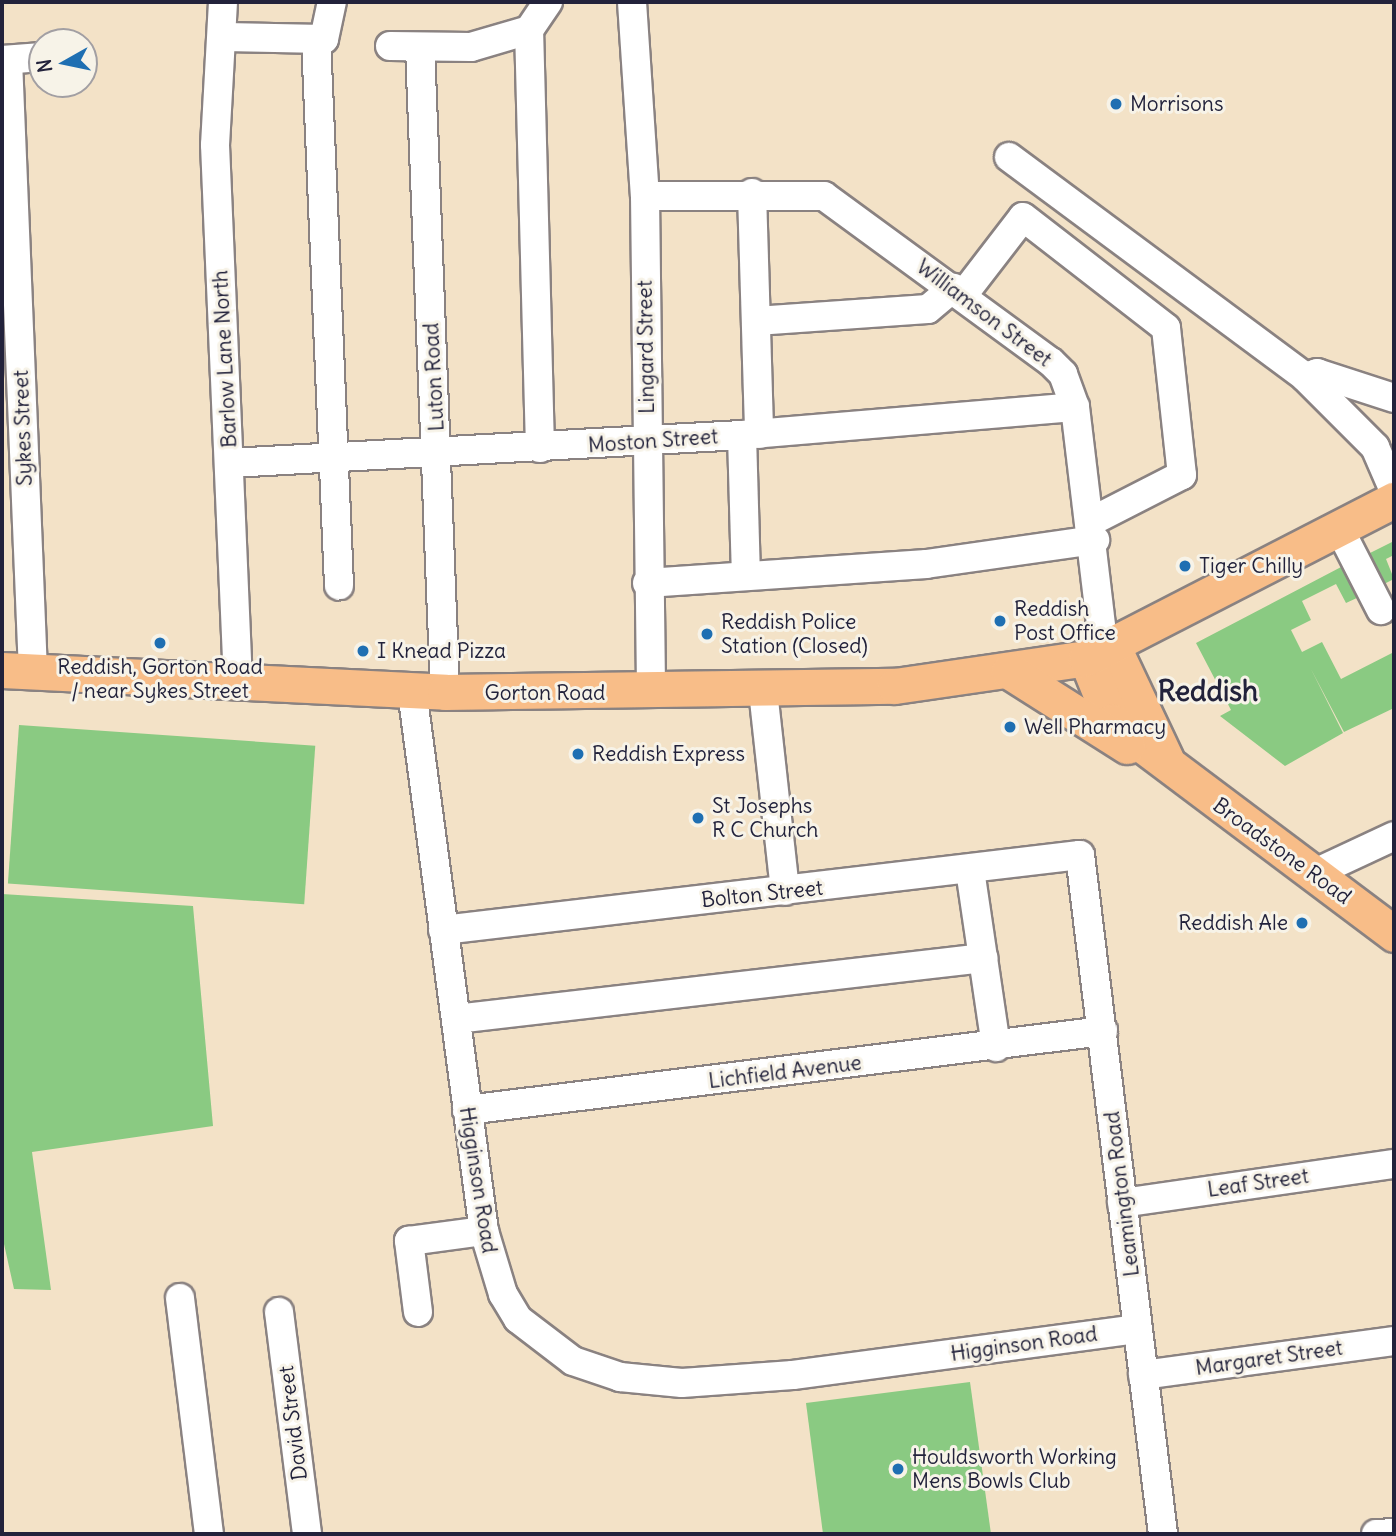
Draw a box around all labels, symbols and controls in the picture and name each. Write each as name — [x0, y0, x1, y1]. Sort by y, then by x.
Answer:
north arrow — [28, 28, 98, 98]
text: N — [31, 58, 57, 74]
place label: Morrisons — [1130, 91, 1224, 117]
marker: Morrisons — [1108, 96, 1124, 112]
street label: Williamson Street — [911, 254, 1057, 372]
street label: Barlow Lane North — [208, 269, 242, 449]
street label: Lingard Street — [632, 280, 660, 414]
street label: Luton Road — [419, 322, 449, 432]
street label: Sykes Street — [8, 370, 38, 486]
street label: Moston Street — [587, 424, 719, 458]
place label: Tiger Chilly — [1199, 553, 1303, 579]
marker: Tiger Chilly — [1177, 558, 1193, 574]
place label: Reddish Post Office — [1014, 596, 1116, 646]
place label: Reddish Police Station (Closed) — [721, 609, 868, 659]
marker: Reddish Post Office — [992, 613, 1008, 629]
marker: Reddish Police Station (Closed) — [699, 626, 715, 642]
marker: Reddish, Gorton Road / near Sykes Street — [152, 635, 168, 651]
place label: I Knead Pizza — [377, 638, 506, 664]
marker: I Knead Pizza — [355, 643, 371, 659]
place label: Reddish, Gorton Road / near Sykes Street — [57, 654, 263, 704]
district label: Reddish — [1158, 674, 1258, 708]
street label: Gorton Road — [485, 680, 605, 706]
place label: Well Pharmacy — [1024, 714, 1166, 740]
marker: Well Pharmacy — [1002, 719, 1018, 735]
place label: Reddish Express — [592, 741, 745, 767]
marker: Reddish Express — [570, 746, 586, 762]
place label: St Josephs R C Church — [712, 793, 818, 843]
street label: Broadstone Road — [1208, 793, 1356, 909]
marker: St Josephs R C Church — [690, 810, 706, 826]
street label: Bolton Street — [700, 875, 824, 913]
place label: Reddish Ale — [1178, 910, 1288, 936]
marker: Reddish Ale — [1294, 915, 1310, 931]
street label: Lichfield Avenue — [707, 1050, 863, 1094]
street label: Higginson Road — [454, 1105, 502, 1255]
street label: Leamington Road — [1099, 1110, 1145, 1278]
street label: Leaf Street — [1206, 1163, 1310, 1203]
street label: Higginson Road — [949, 1321, 1099, 1367]
street label: Margaret Street — [1194, 1335, 1344, 1381]
street label: David Street — [273, 1364, 313, 1482]
place label: Houldsworth Working Mens Bowls Club — [912, 1444, 1117, 1494]
marker: Houldsworth Working Mens Bowls Club — [890, 1461, 906, 1477]

